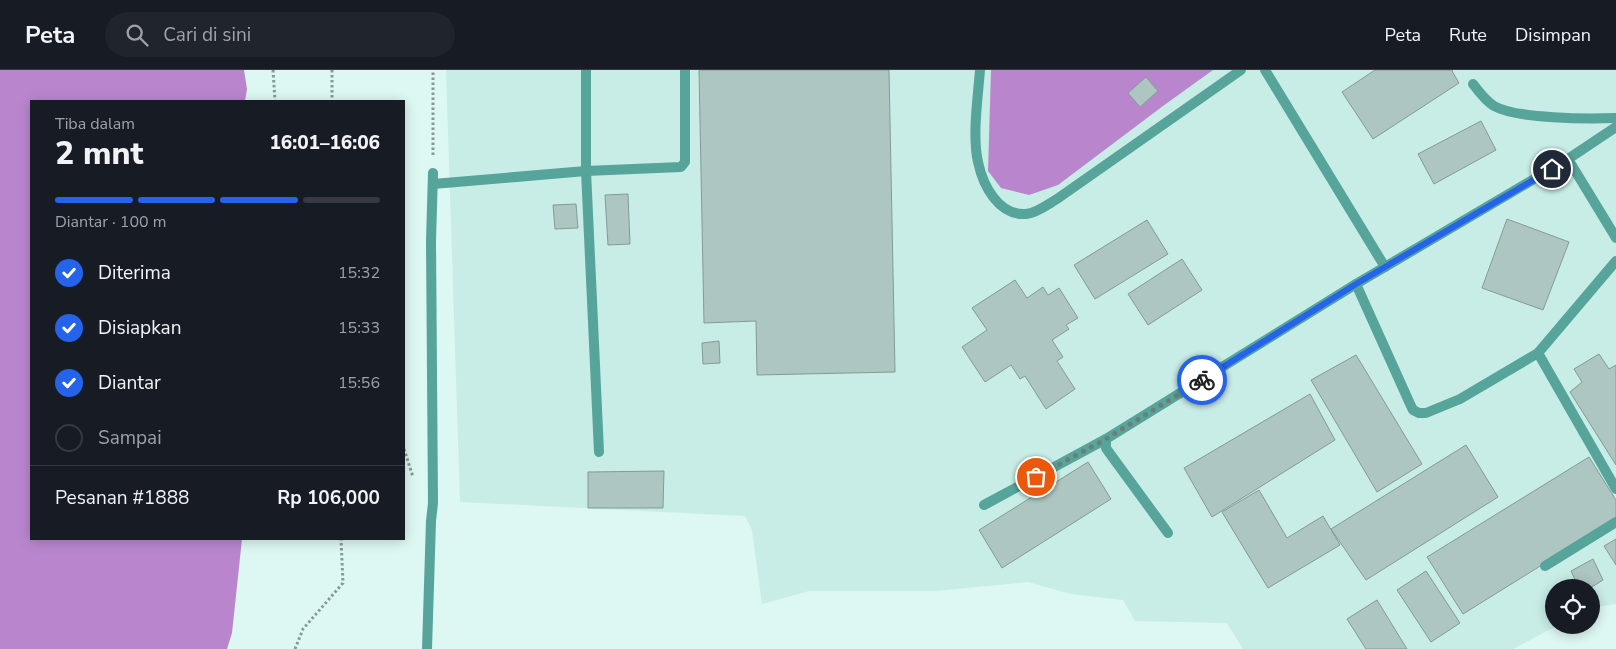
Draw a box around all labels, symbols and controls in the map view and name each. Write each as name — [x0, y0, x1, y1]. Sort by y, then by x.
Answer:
search box — [105, 12, 455, 57]
text: Peta — [25, 19, 75, 51]
icon: search — [123, 21, 151, 49]
text: Cari di sini — [163, 22, 251, 48]
text: Peta — [1385, 23, 1421, 47]
text: Rute — [1449, 23, 1487, 47]
text: Disimpan — [1515, 23, 1591, 47]
text: Tiba dalam — [55, 113, 135, 135]
text: 16:01–16:06 — [269, 130, 380, 156]
text: 2 mnt — [55, 132, 144, 175]
pin — [1531, 148, 1573, 190]
icon: home — [1538, 155, 1566, 183]
text: Diantar · 100 m — [55, 211, 166, 233]
icon: check — [55, 259, 83, 287]
text: Diterima — [98, 260, 171, 286]
text: 15:32 — [338, 262, 380, 284]
icon: check — [55, 314, 83, 342]
text: Disiapkan — [98, 315, 181, 341]
text: 15:33 — [338, 317, 380, 339]
courier — [1177, 355, 1227, 405]
icon: bike — [1188, 366, 1216, 394]
icon: check — [55, 369, 83, 397]
text: Diantar — [98, 370, 161, 396]
text: 15:56 — [338, 372, 380, 394]
text: Sampai — [98, 425, 162, 451]
pin — [1015, 456, 1057, 498]
icon: bag — [1022, 463, 1050, 491]
text: Pesanan #1888 — [55, 485, 189, 511]
text: Rp 106,000 — [277, 485, 380, 511]
map controls — [1545, 579, 1600, 634]
button: locate — [1545, 579, 1600, 634]

